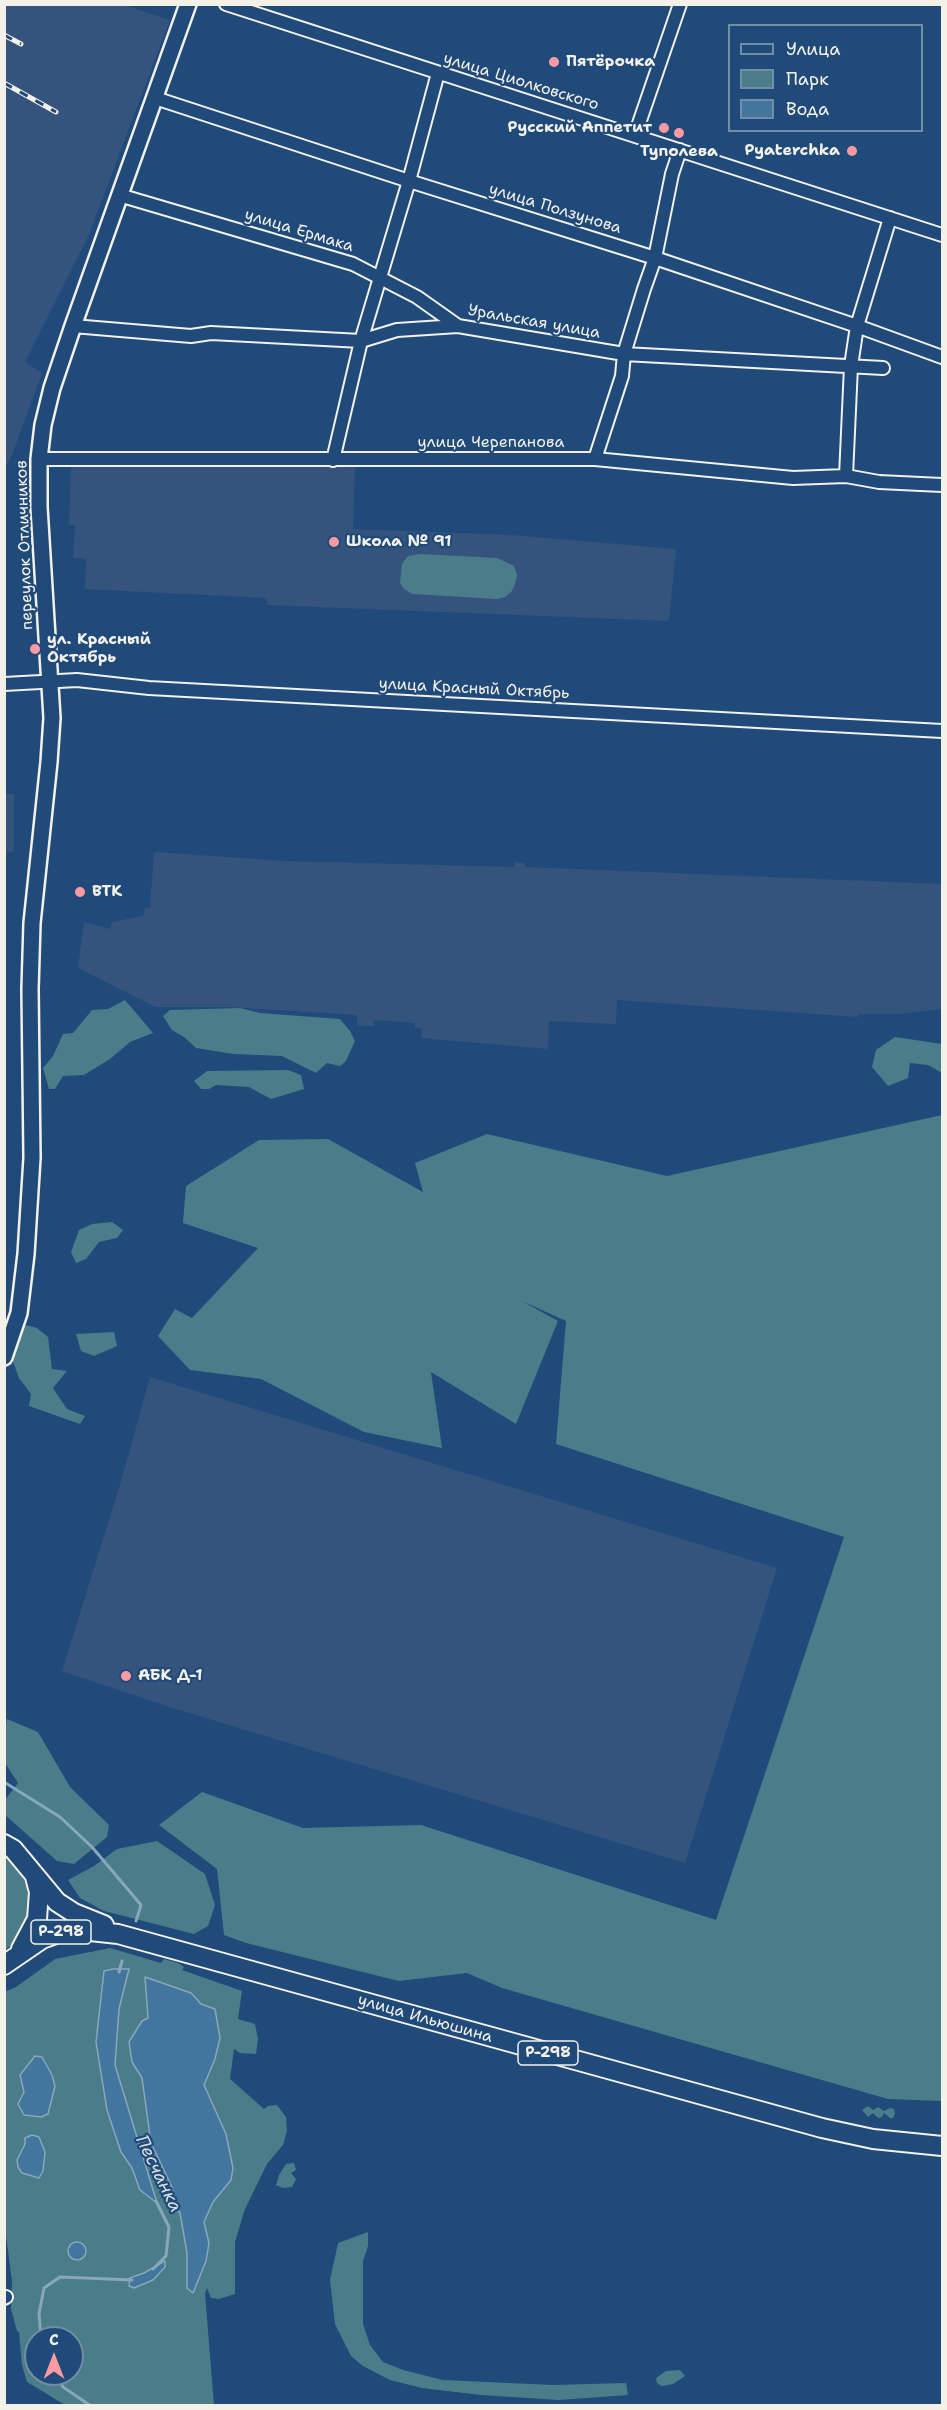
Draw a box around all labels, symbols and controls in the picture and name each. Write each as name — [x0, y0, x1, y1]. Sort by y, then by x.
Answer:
legend — [728, 24, 923, 132]
text: Улица — [786, 37, 840, 61]
street label: улица Циолковского — [441, 49, 601, 115]
place label: Пятёрочка — [566, 52, 655, 72]
marker: Пятёрочка — [547, 55, 561, 69]
text: Парк — [786, 67, 829, 91]
text: Вода — [786, 97, 829, 121]
place label: Русский Аппетит — [508, 118, 652, 138]
marker: Русский Аппетит — [657, 121, 671, 135]
marker: Туполева — [672, 126, 686, 140]
place label: Pyaterchka — [744, 141, 840, 161]
place label: Туполева — [640, 142, 718, 162]
marker: Pyaterchka — [845, 144, 859, 158]
street label: улица Ползунова — [486, 180, 624, 238]
street label: улица Ермака — [242, 205, 356, 257]
street label: Уральская улица — [466, 301, 602, 343]
street label: улица Черепанова — [418, 433, 564, 453]
street label: переулок Отличников — [12, 460, 38, 630]
place label: Школа № 91 — [346, 532, 451, 552]
marker: Школа № 91 — [327, 535, 341, 549]
place label: ул. Красный Октябрь — [47, 630, 151, 668]
marker: ул. Красный Октябрь — [28, 642, 42, 656]
street label: улица Красный Октябрь — [378, 674, 570, 704]
place label: ВТК — [92, 882, 122, 902]
marker: ВТК — [73, 885, 87, 899]
place label: АБК Д-1 — [138, 1666, 203, 1686]
marker: АБК Д-1 — [119, 1669, 133, 1683]
road number: Р-298 — [31, 1920, 91, 1944]
street label: улица Ильюшина — [356, 1991, 494, 2047]
road number: Р-298 — [518, 2041, 578, 2065]
water label: Песчанка — [130, 2132, 186, 2216]
north arrow — [24, 2326, 84, 2386]
text: С — [49, 2329, 59, 2350]

